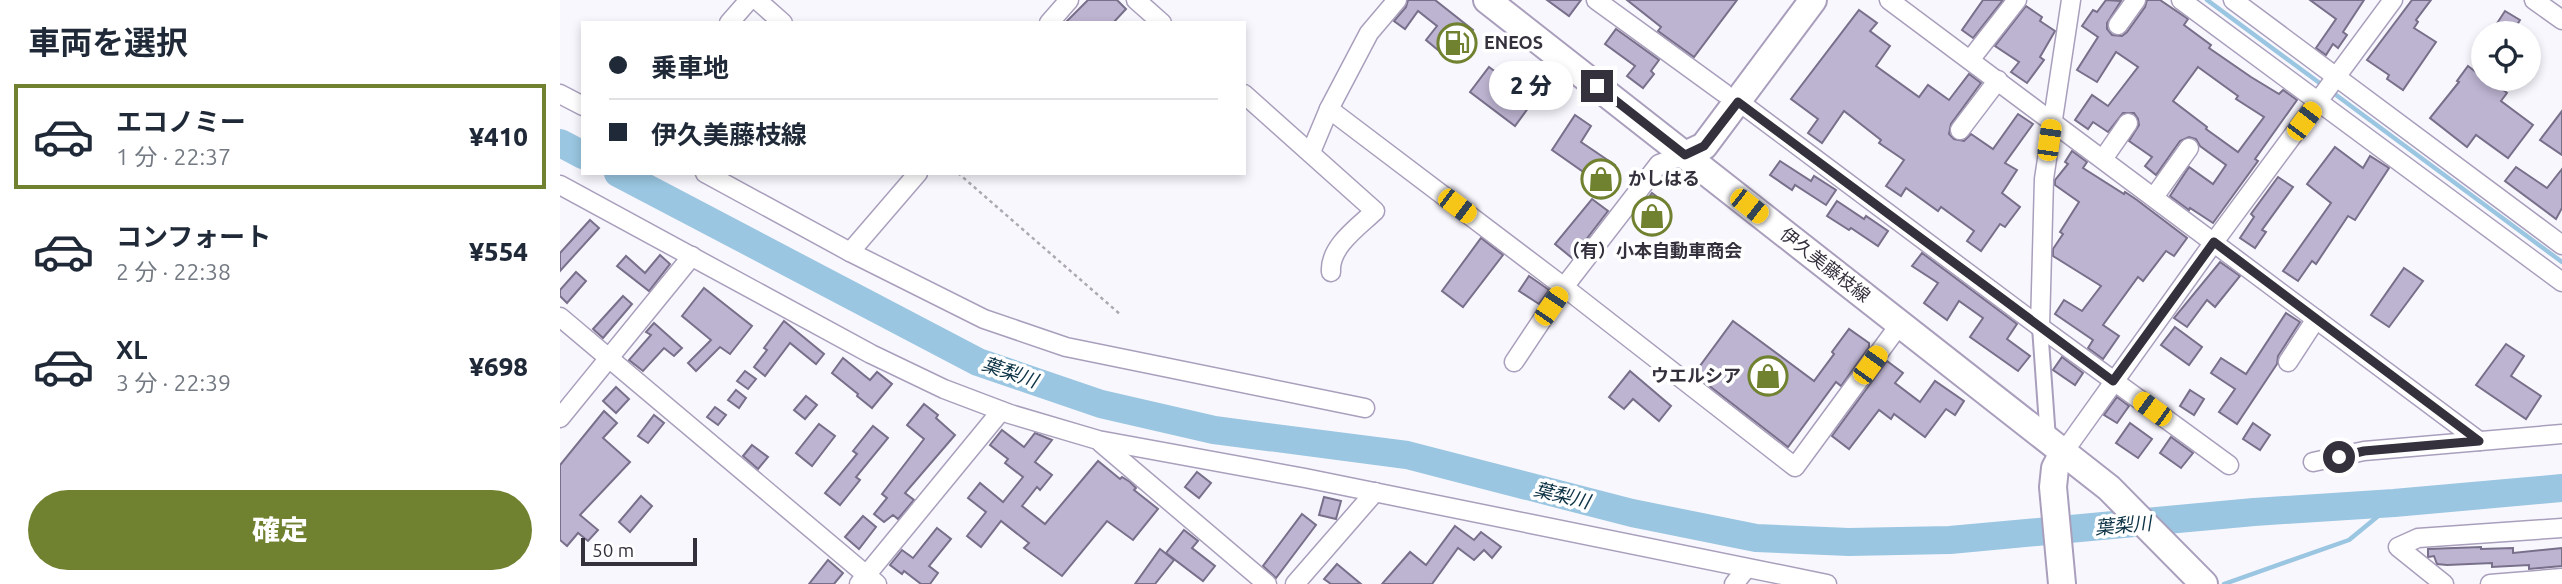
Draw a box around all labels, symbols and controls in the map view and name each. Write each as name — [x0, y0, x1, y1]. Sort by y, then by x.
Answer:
map controls — [2471, 21, 2541, 91]
button: locate — [2471, 21, 2541, 91]
fuel station icon: ENEOS — [1436, 22, 1478, 64]
text: 車両を選択 — [28, 24, 188, 60]
place label: ENEOS — [1484, 32, 1543, 52]
text: 乗車地 — [651, 53, 729, 82]
callout: 2 分 — [1488, 62, 1572, 110]
route end — [1581, 70, 1613, 102]
text: 2 分 — [1510, 73, 1552, 98]
car — [2283, 98, 2326, 144]
icon: car — [32, 105, 95, 168]
text: エコノミー — [116, 107, 246, 136]
car — [2036, 118, 2063, 162]
text: 伊久美藤枝線 — [651, 120, 807, 149]
text: ¥410 — [469, 122, 528, 151]
text: 1 分 · 22:37 — [116, 144, 231, 169]
shop icon: かしはる — [1580, 158, 1622, 200]
place label: かしはる — [1628, 168, 1700, 188]
car — [1434, 185, 1481, 227]
car — [1726, 185, 1773, 227]
shop icon: （有）小本自動車商会 — [1631, 195, 1673, 237]
icon: car — [32, 220, 95, 283]
text: コンフォート — [116, 222, 271, 251]
street label: 伊久美藤枝線 — [1777, 223, 1874, 305]
text: ¥554 — [469, 237, 528, 266]
place label: （有）小本自動車商会 — [1562, 240, 1742, 260]
text: 2 分 · 22:38 — [116, 259, 231, 284]
car — [1531, 283, 1572, 329]
icon: car — [32, 335, 95, 398]
text: XL — [116, 335, 147, 364]
car — [1850, 342, 1891, 388]
text: ¥698 — [469, 352, 528, 381]
water label: 葉梨川 — [979, 352, 1042, 392]
shop icon: ウエルシア — [1747, 355, 1789, 397]
place label: ウエルシア — [1651, 365, 1741, 385]
text: 3 分 · 22:39 — [116, 370, 231, 395]
car — [2129, 388, 2176, 430]
route start — [2323, 441, 2355, 473]
water label: 葉梨川 — [1532, 477, 1594, 513]
button: 確定 — [28, 490, 532, 570]
water label: 葉梨川 — [2094, 511, 2154, 538]
scale bar — [581, 535, 696, 567]
text: 50 m — [592, 539, 634, 561]

